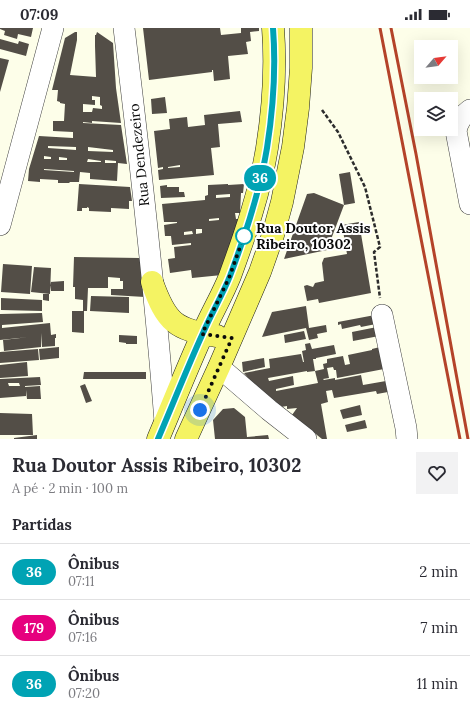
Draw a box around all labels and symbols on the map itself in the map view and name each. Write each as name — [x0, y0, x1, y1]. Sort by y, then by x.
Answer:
north arrow — [414, 40, 458, 84]
street label: Rua Dendezeiro — [125, 103, 153, 207]
line badge: 36 — [242, 165, 278, 191]
place label: Rua Doutor Assis Ribeiro, 10302 — [256, 219, 371, 253]
marker: Rua Doutor Assis Ribeiro, 10302 — [235, 227, 253, 245]
your location — [190, 400, 210, 420]

